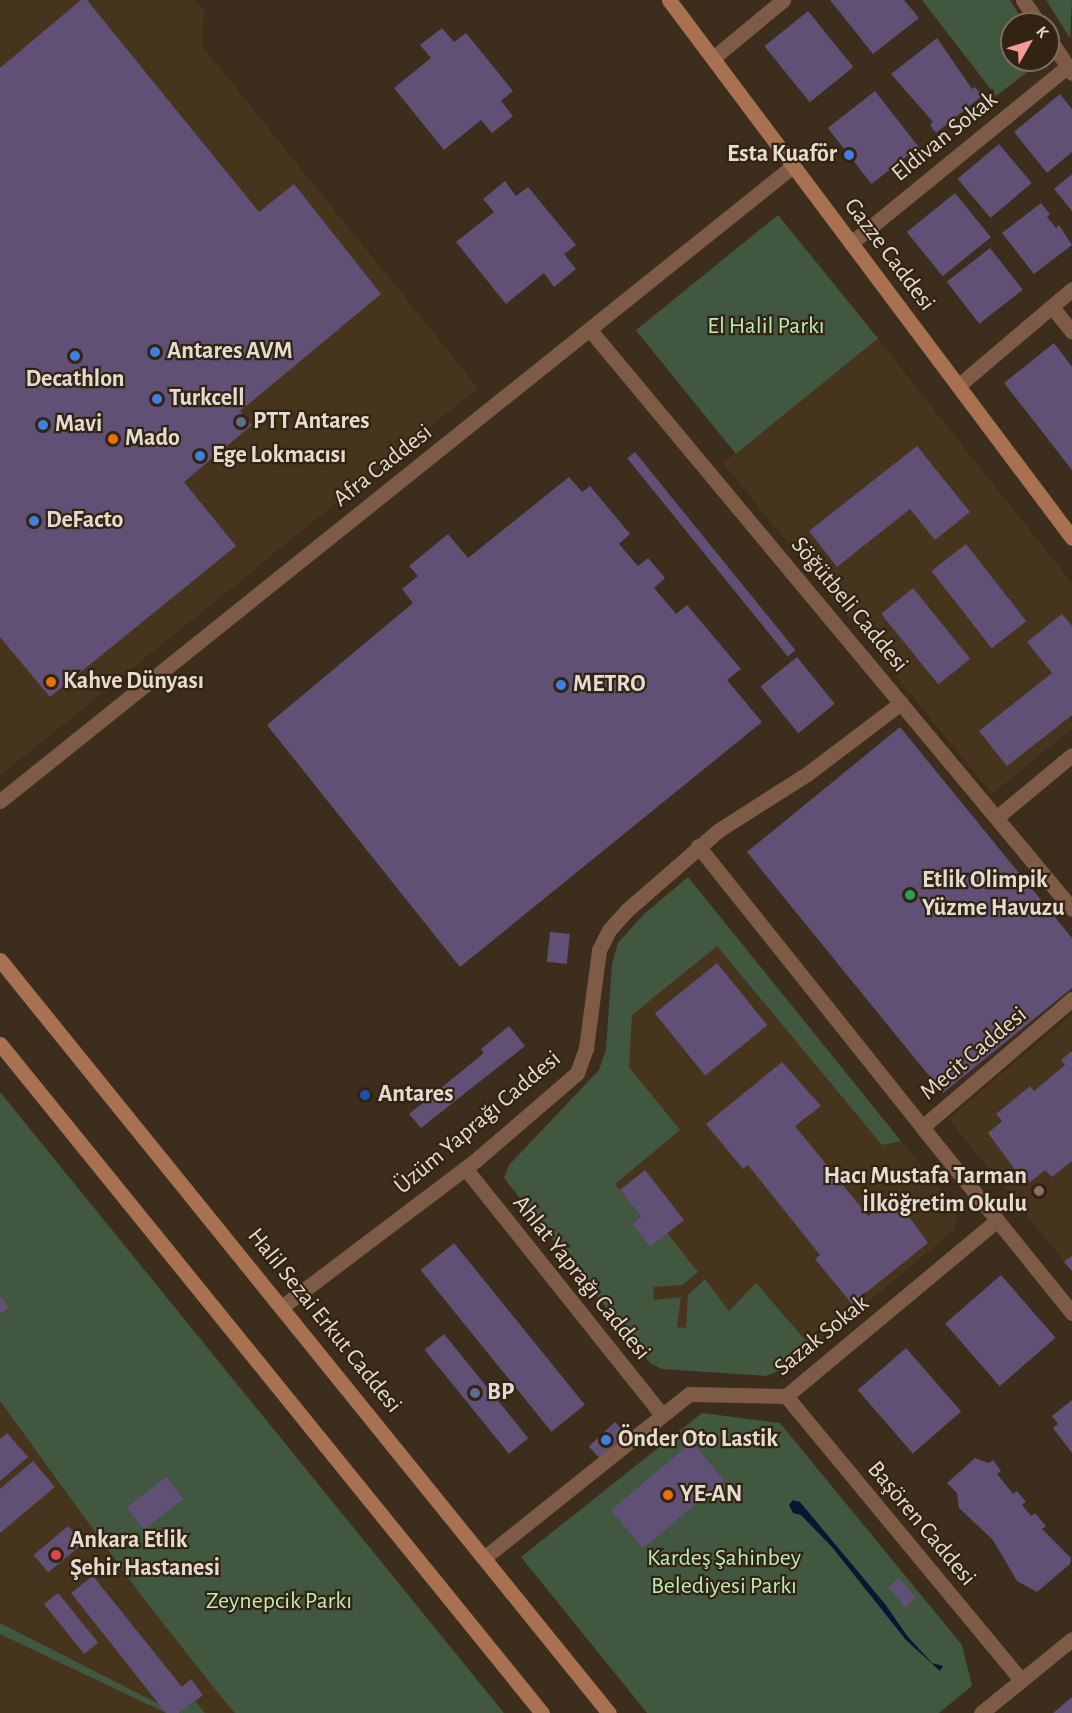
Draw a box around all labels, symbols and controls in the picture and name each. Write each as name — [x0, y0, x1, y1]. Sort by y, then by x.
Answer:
north arrow — [1000, 12, 1060, 72]
text: K — [1033, 23, 1052, 41]
street label: Eldivan Sokak — [886, 86, 1004, 188]
place label: Esta Kuaför — [727, 141, 837, 169]
marker: Esta Kuaför — [842, 148, 856, 162]
street label: Gazze Caddesi — [837, 193, 941, 317]
park label: El Halil Parkı — [707, 313, 825, 341]
place label: Antares AVM — [167, 338, 293, 366]
marker: Antares AVM — [148, 345, 162, 359]
marker: Decathlon — [68, 349, 82, 363]
place label: Decathlon — [25, 366, 125, 394]
place label: Turkcell — [169, 385, 245, 413]
marker: Turkcell — [150, 392, 164, 406]
place label: PTT Antares — [253, 408, 369, 436]
place label: Mavi — [55, 411, 102, 439]
marker: PTT Antares — [234, 415, 248, 429]
marker: Mavi — [36, 418, 50, 432]
street label: Afra Caddesi — [328, 418, 438, 514]
place label: Mado — [125, 425, 180, 453]
marker: Mado — [106, 432, 120, 446]
place label: Ege Lokmacısı — [212, 442, 346, 470]
marker: Ege Lokmacısı — [193, 449, 207, 463]
place label: DeFacto — [46, 507, 123, 535]
marker: DeFacto — [27, 514, 41, 528]
street label: Söğütbeli Caddesi — [784, 532, 914, 678]
place label: Kahve Dünyası — [63, 668, 204, 696]
place label: METRO — [573, 671, 646, 699]
marker: Kahve Dünyası — [44, 675, 58, 689]
marker: METRO — [554, 678, 568, 692]
place label: Etlik Olimpik Yüzme Havuzu — [922, 867, 1064, 923]
marker: Etlik Olimpik Yüzme Havuzu — [903, 888, 917, 902]
street label: Mecit Caddesi — [915, 1001, 1033, 1107]
street label: Üzüm Yaprağı Caddesi — [389, 1045, 567, 1201]
place label: Antares — [378, 1081, 453, 1109]
marker: Antares — [356, 1086, 374, 1104]
place label: Hacı Mustafa Tarman İlköğretim Okulu — [823, 1163, 1027, 1219]
marker: Hacı Mustafa Tarman İlköğretim Okulu — [1032, 1184, 1046, 1198]
street label: Ahlat Yaprağı Caddesi — [506, 1190, 656, 1366]
street label: Halil Sezai Erkut Caddesi — [241, 1223, 407, 1419]
street label: Sazak Sokak — [769, 1289, 875, 1383]
place label: BP — [487, 1379, 514, 1407]
marker: BP — [468, 1386, 482, 1400]
place label: Önder Oto Lastik — [618, 1426, 778, 1454]
marker: Önder Oto Lastik — [599, 1433, 613, 1447]
street label: Başören Caddesi — [861, 1456, 981, 1592]
place label: YE-AN — [680, 1481, 742, 1509]
marker: YE-AN — [661, 1488, 675, 1502]
place label: Ankara Etlik Şehir Hastanesi — [70, 1527, 220, 1583]
park label: Kardeş Şahinbey Belediyesi Parkı — [647, 1545, 801, 1601]
marker: Ankara Etlik Şehir Hastanesi — [47, 1546, 65, 1564]
park label: Zeynepcik Parkı — [206, 1588, 352, 1616]

